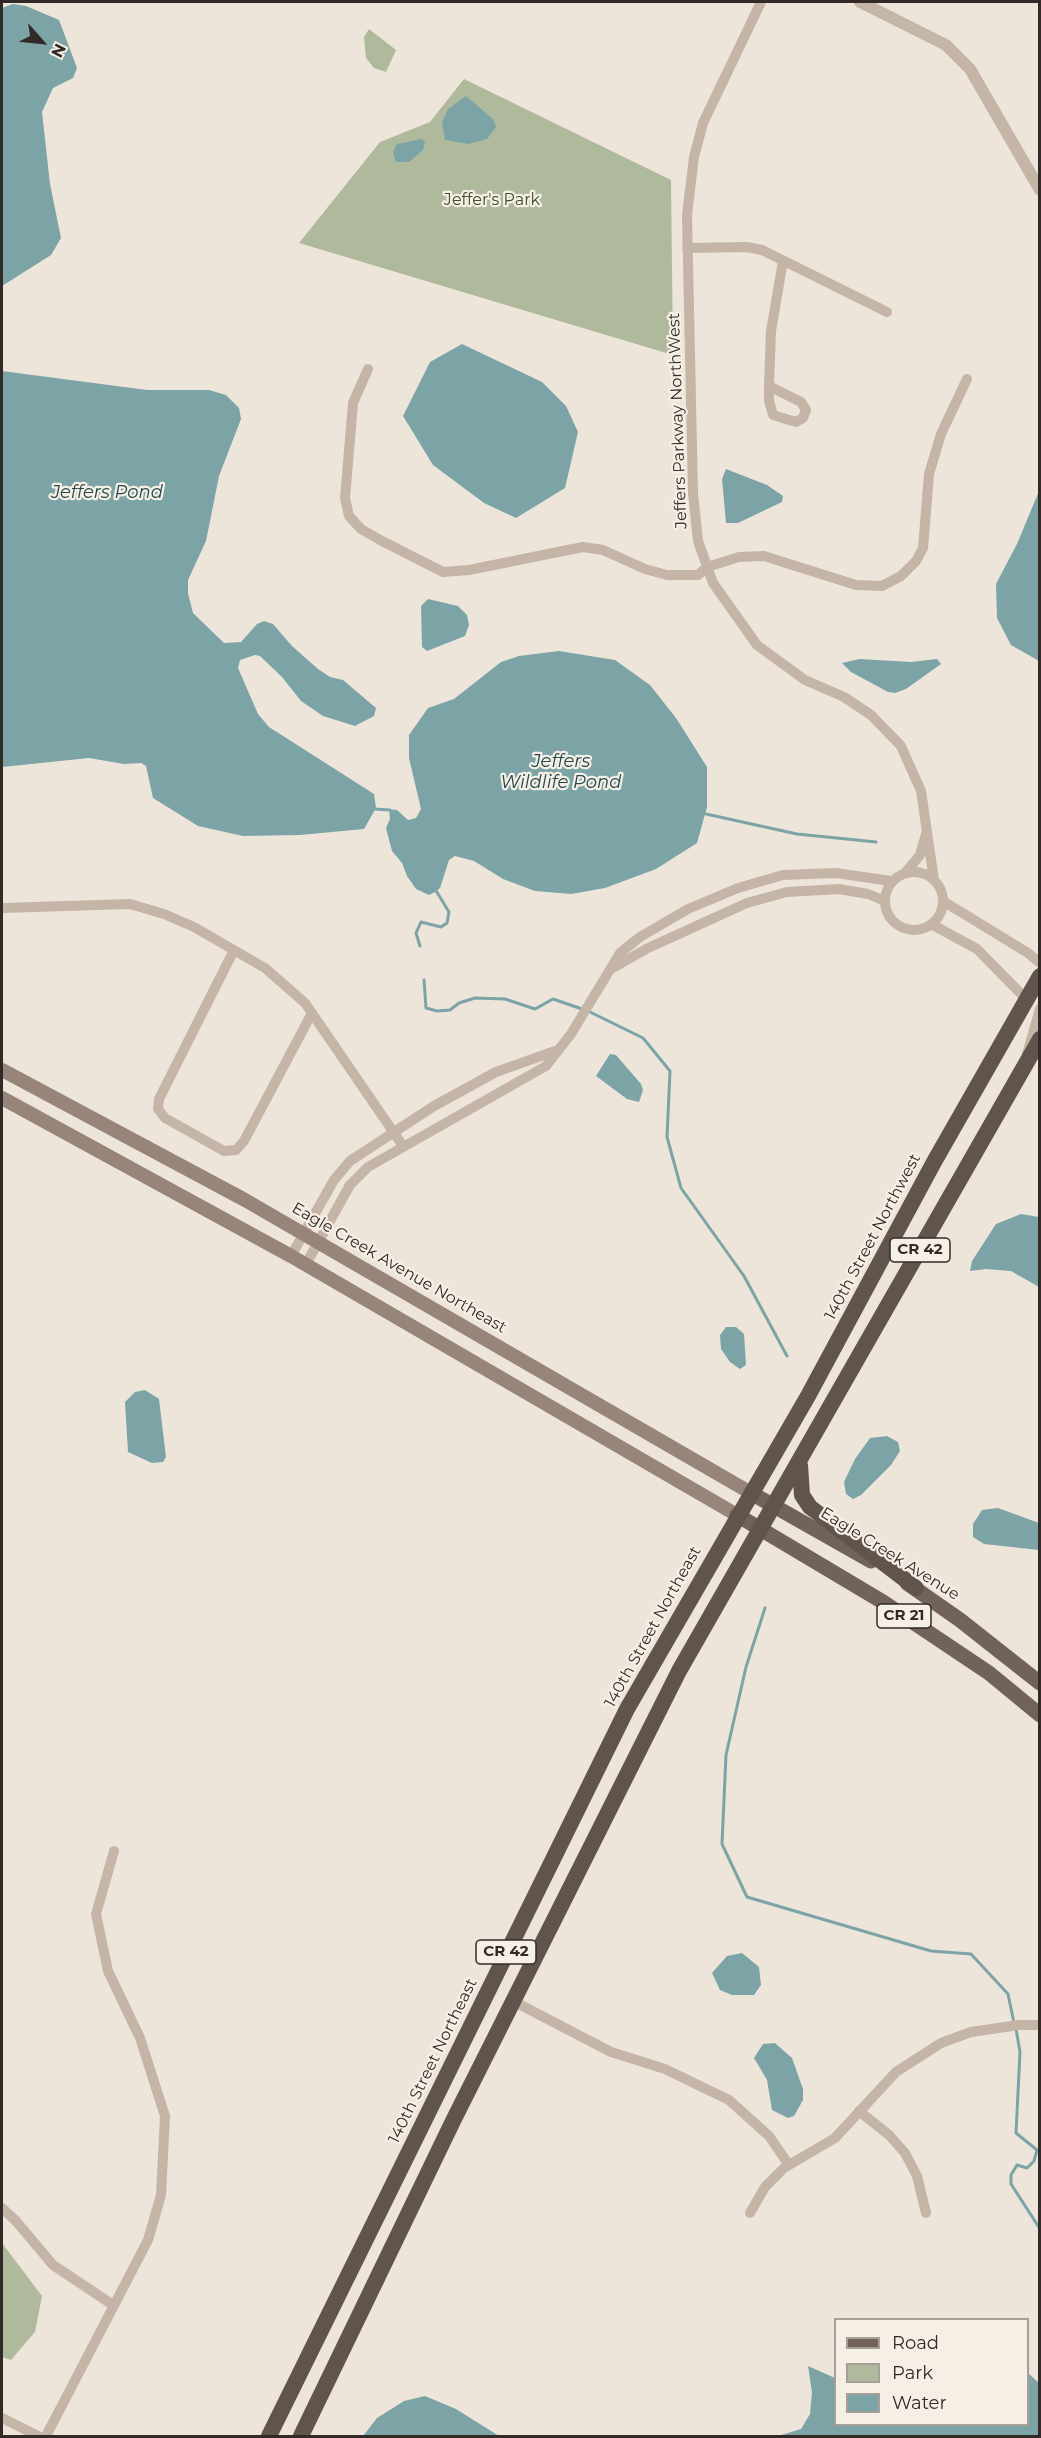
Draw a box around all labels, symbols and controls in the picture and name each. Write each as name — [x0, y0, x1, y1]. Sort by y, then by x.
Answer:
north arrow — [12, 12, 72, 72]
text: N — [47, 40, 70, 60]
park label: Jeffer's Park — [444, 190, 540, 210]
street label: Jeffers Parkway NorthWest — [665, 313, 691, 529]
water label: Jeffers Pond — [51, 482, 163, 504]
water label: Jeffers Wildlife Pond — [501, 751, 621, 794]
street label: 140th Street Northwest — [821, 1150, 925, 1324]
street label: Eagle Creek Avenue Northeast — [288, 1199, 510, 1337]
road number: CR 42 — [890, 1238, 950, 1262]
street label: Eagle Creek Avenue — [817, 1503, 963, 1605]
street label: 140th Street Northeast — [601, 1543, 705, 1711]
road number: CR 21 — [877, 1604, 931, 1628]
road number: CR 42 — [476, 1940, 536, 1964]
street label: 140th Street Northeast — [385, 1975, 481, 2147]
legend — [834, 2318, 1029, 2426]
text: Road — [892, 2332, 939, 2354]
text: Park — [892, 2362, 933, 2384]
text: Water — [892, 2392, 947, 2414]

